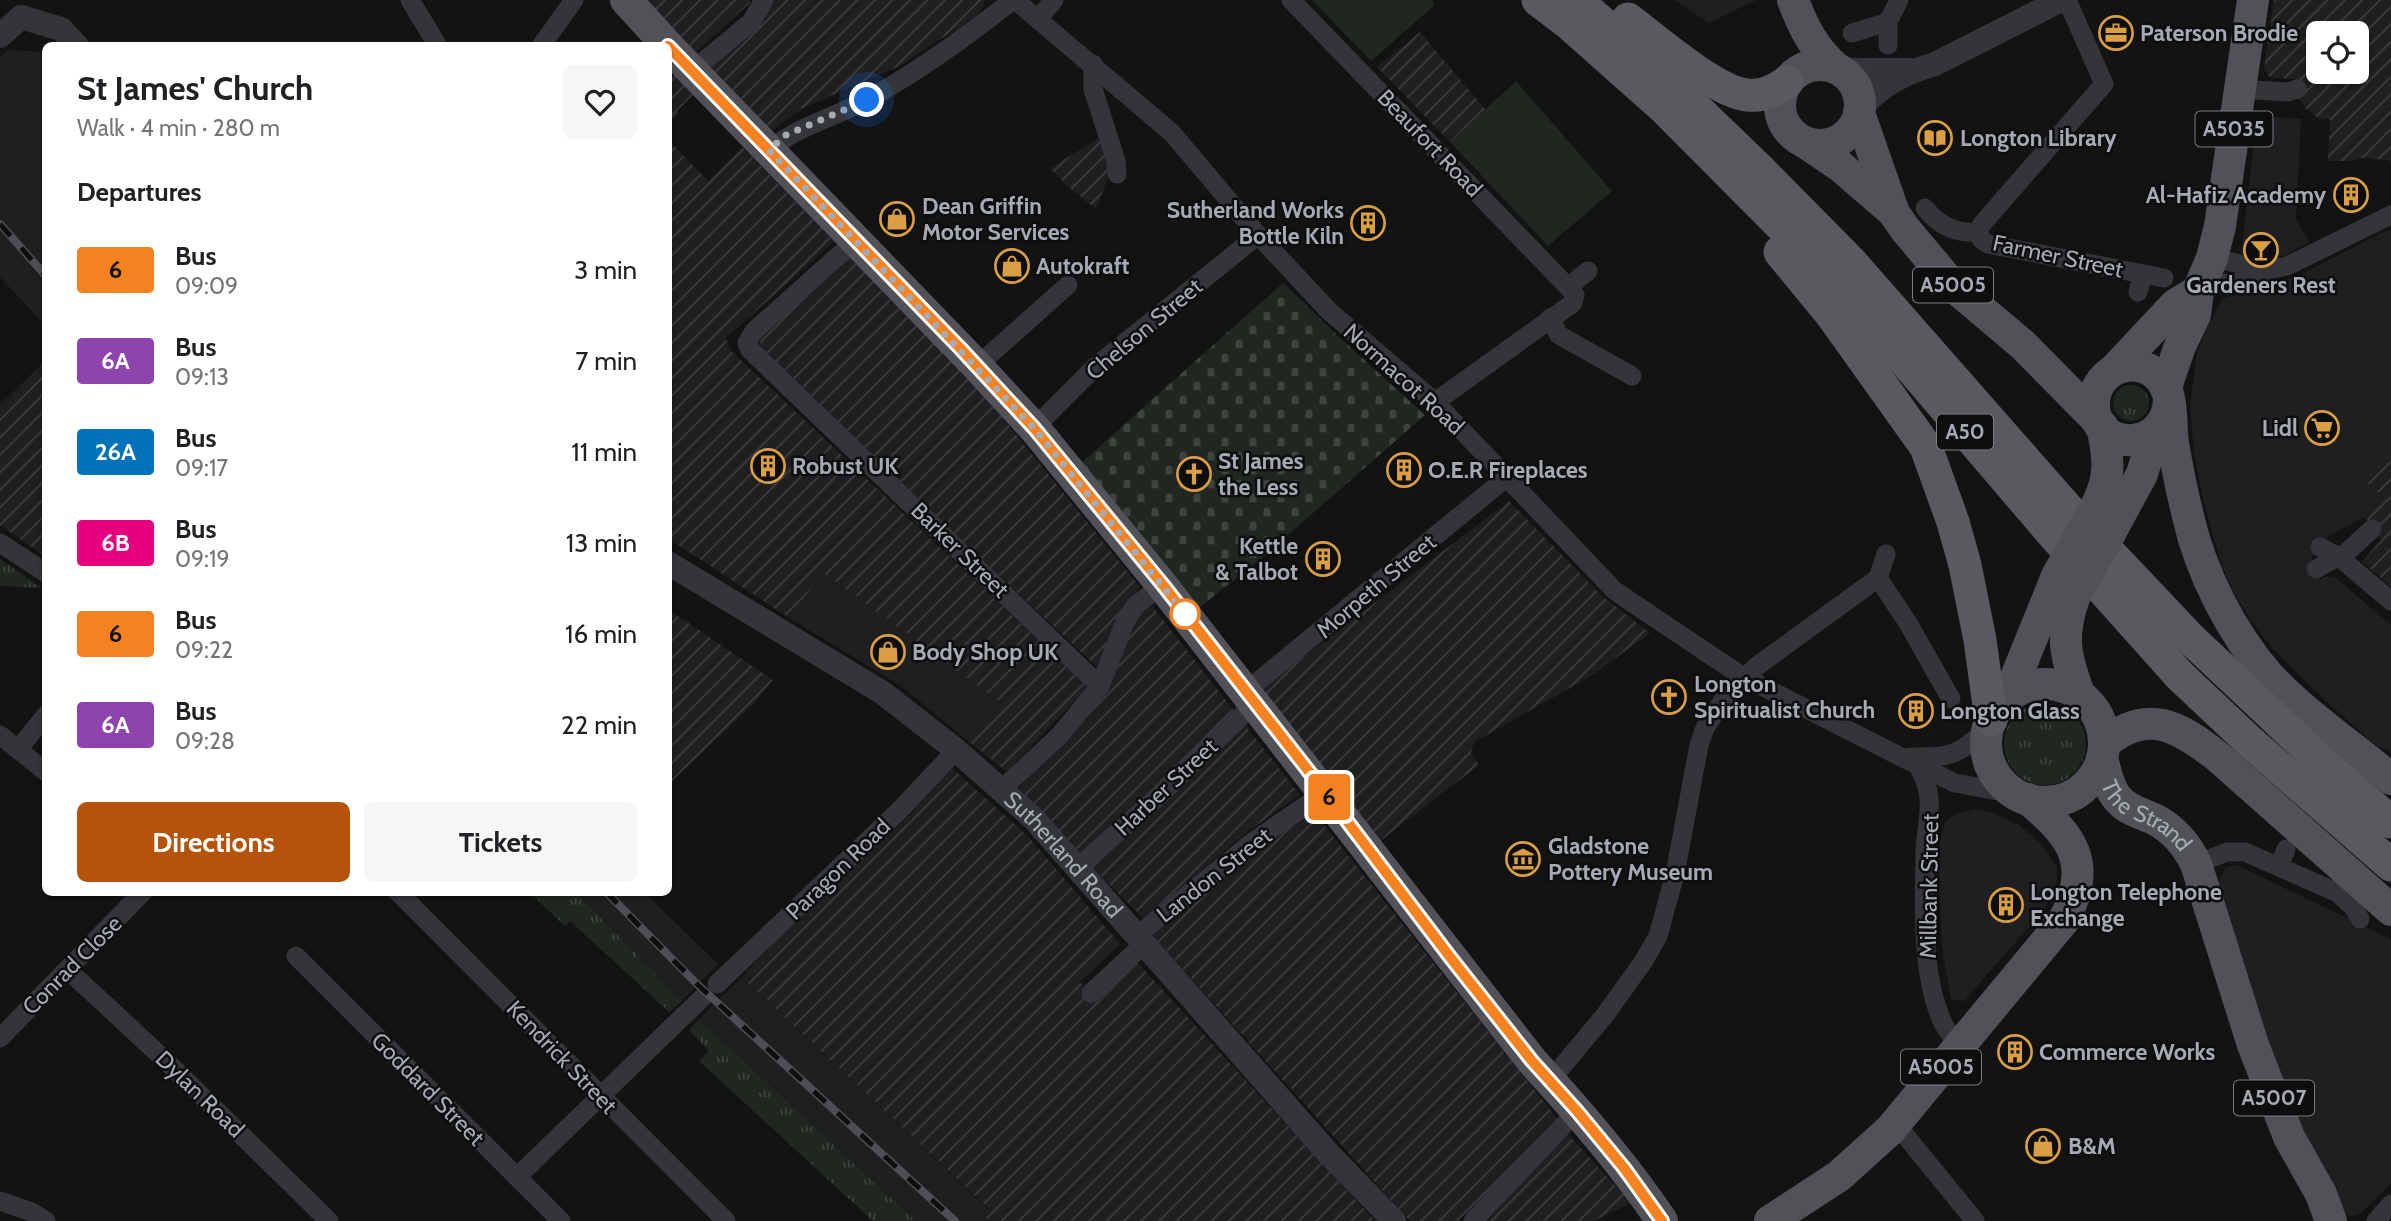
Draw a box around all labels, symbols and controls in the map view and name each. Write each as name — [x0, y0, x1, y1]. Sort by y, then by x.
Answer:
office icon: Paterson Brodie — [2097, 14, 2135, 52]
place label: Paterson Brodie — [2140, 19, 2298, 47]
map controls — [2306, 21, 2369, 84]
button: locate — [2306, 21, 2369, 84]
button: heart — [563, 65, 637, 139]
text: St James' Church — [77, 68, 313, 108]
your location — [849, 82, 884, 117]
street label: Beaufort Road — [1372, 83, 1488, 203]
road number: A5035 — [2196, 111, 2272, 146]
text: Walk · 4 min · 280 m — [77, 114, 280, 142]
library icon: Longton Library — [1916, 119, 1954, 157]
place label: Longton Library — [1960, 124, 2117, 152]
text: Departures — [77, 176, 201, 208]
building icon: Al-Hafiz Academy — [2332, 176, 2370, 214]
place label: Al-Hafiz Academy — [2146, 181, 2327, 209]
place label: Dean Griffin Motor Services — [922, 192, 1070, 246]
place label: Sutherland Works Bottle Kiln — [1167, 196, 1344, 250]
shop icon: Dean Griffin Motor Services — [878, 200, 916, 238]
building icon: Sutherland Works Bottle Kiln — [1349, 204, 1387, 242]
street label: Farmer Street — [1990, 229, 2126, 284]
bar icon: Gardeners Rest — [2242, 231, 2280, 269]
text: Bus — [175, 240, 216, 272]
shop icon: Autokraft — [993, 247, 1031, 285]
place label: Autokraft — [1036, 252, 1129, 280]
text: 3 min — [574, 254, 637, 286]
text: 6 — [109, 255, 122, 284]
road number: A5005 — [1913, 268, 1993, 302]
place label: Gardeners Rest — [2186, 271, 2336, 299]
text: 09:09 — [175, 272, 238, 300]
street label: Chelson Street — [1080, 272, 1208, 386]
street label: Normacot Road — [1338, 318, 1470, 440]
text: Bus — [175, 331, 216, 363]
text: 7 min — [575, 345, 637, 377]
text: 6A — [101, 346, 130, 375]
text: 09:13 — [175, 363, 229, 391]
supermarket icon: Lidl — [2303, 409, 2341, 447]
road number: A50 — [1937, 414, 1993, 450]
place label: Lidl — [2262, 414, 2298, 442]
text: Bus — [175, 422, 216, 454]
text: 11 min — [571, 436, 637, 468]
text: 26A — [95, 437, 136, 466]
building icon: Robust UK — [749, 447, 787, 485]
place label: St James the Less — [1218, 447, 1304, 501]
building icon: O.E.R Fireplaces — [1385, 451, 1423, 489]
place label: Robust UK — [792, 452, 899, 480]
text: 09:17 — [175, 454, 228, 482]
church icon: St James the Less — [1175, 455, 1213, 493]
place label: O.E.R Fireplaces — [1428, 456, 1588, 484]
street label: Barker Street — [905, 496, 1015, 604]
text: Bus — [175, 513, 216, 545]
text: 13 min — [566, 527, 637, 559]
text: 6B — [101, 528, 130, 557]
street label: Morpeth Street — [1311, 528, 1442, 644]
place label: Kettle & Talbot — [1215, 532, 1298, 586]
building icon: Kettle & Talbot — [1304, 540, 1342, 578]
text: 09:19 — [175, 545, 229, 573]
unlabelled marker — [1170, 599, 1200, 629]
text: Bus — [175, 604, 216, 636]
text: 16 min — [565, 618, 637, 650]
text: 6 — [109, 619, 122, 648]
shop icon: Body Shop UK — [869, 633, 907, 671]
text: 09:22 — [175, 636, 233, 664]
place label: Body Shop UK — [912, 638, 1059, 666]
place label: Longton Spiritualist Church — [1694, 670, 1875, 724]
church icon: Longton Spiritualist Church — [1650, 678, 1688, 716]
building icon: Longton Glass — [1897, 692, 1935, 730]
text: Bus — [175, 695, 216, 727]
place label: Longton Glass — [1940, 697, 2080, 725]
text: 22 min — [561, 709, 637, 741]
text: 6A — [101, 710, 130, 739]
text: 09:28 — [175, 727, 235, 755]
street label: Harber Street — [1109, 732, 1223, 842]
line badge: 6 — [1306, 774, 1352, 820]
street label: The Strand — [2095, 776, 2198, 856]
text: 6 — [1322, 782, 1336, 811]
street label: Sutherland Road — [999, 785, 1128, 924]
button: Directions — [77, 802, 350, 882]
button: Tickets — [364, 802, 637, 882]
street label: Paragon Road — [780, 812, 896, 926]
street label: Millbank Street — [1914, 813, 1944, 959]
street label: Landon Street — [1151, 821, 1277, 929]
place label: Gladstone Pottery Museum — [1548, 832, 1713, 886]
museum icon: Gladstone Pottery Museum — [1504, 840, 1542, 878]
place label: Longton Telephone Exchange — [2030, 878, 2222, 932]
building icon: Longton Telephone Exchange — [1987, 886, 2025, 924]
street label: Conrad Close — [17, 909, 128, 1020]
street label: Kendrick Street — [501, 994, 623, 1120]
street label: Goddard Street — [366, 1027, 491, 1152]
building icon: Commerce Works — [1996, 1033, 2034, 1071]
place label: Commerce Works — [2039, 1038, 2216, 1066]
street label: Dylan Road — [150, 1045, 250, 1143]
road number: A5005 — [1901, 1050, 1981, 1084]
road number: A5007 — [2234, 1080, 2314, 1116]
shop icon: B&M — [2024, 1127, 2062, 1165]
place label: B&M — [2068, 1132, 2116, 1160]

